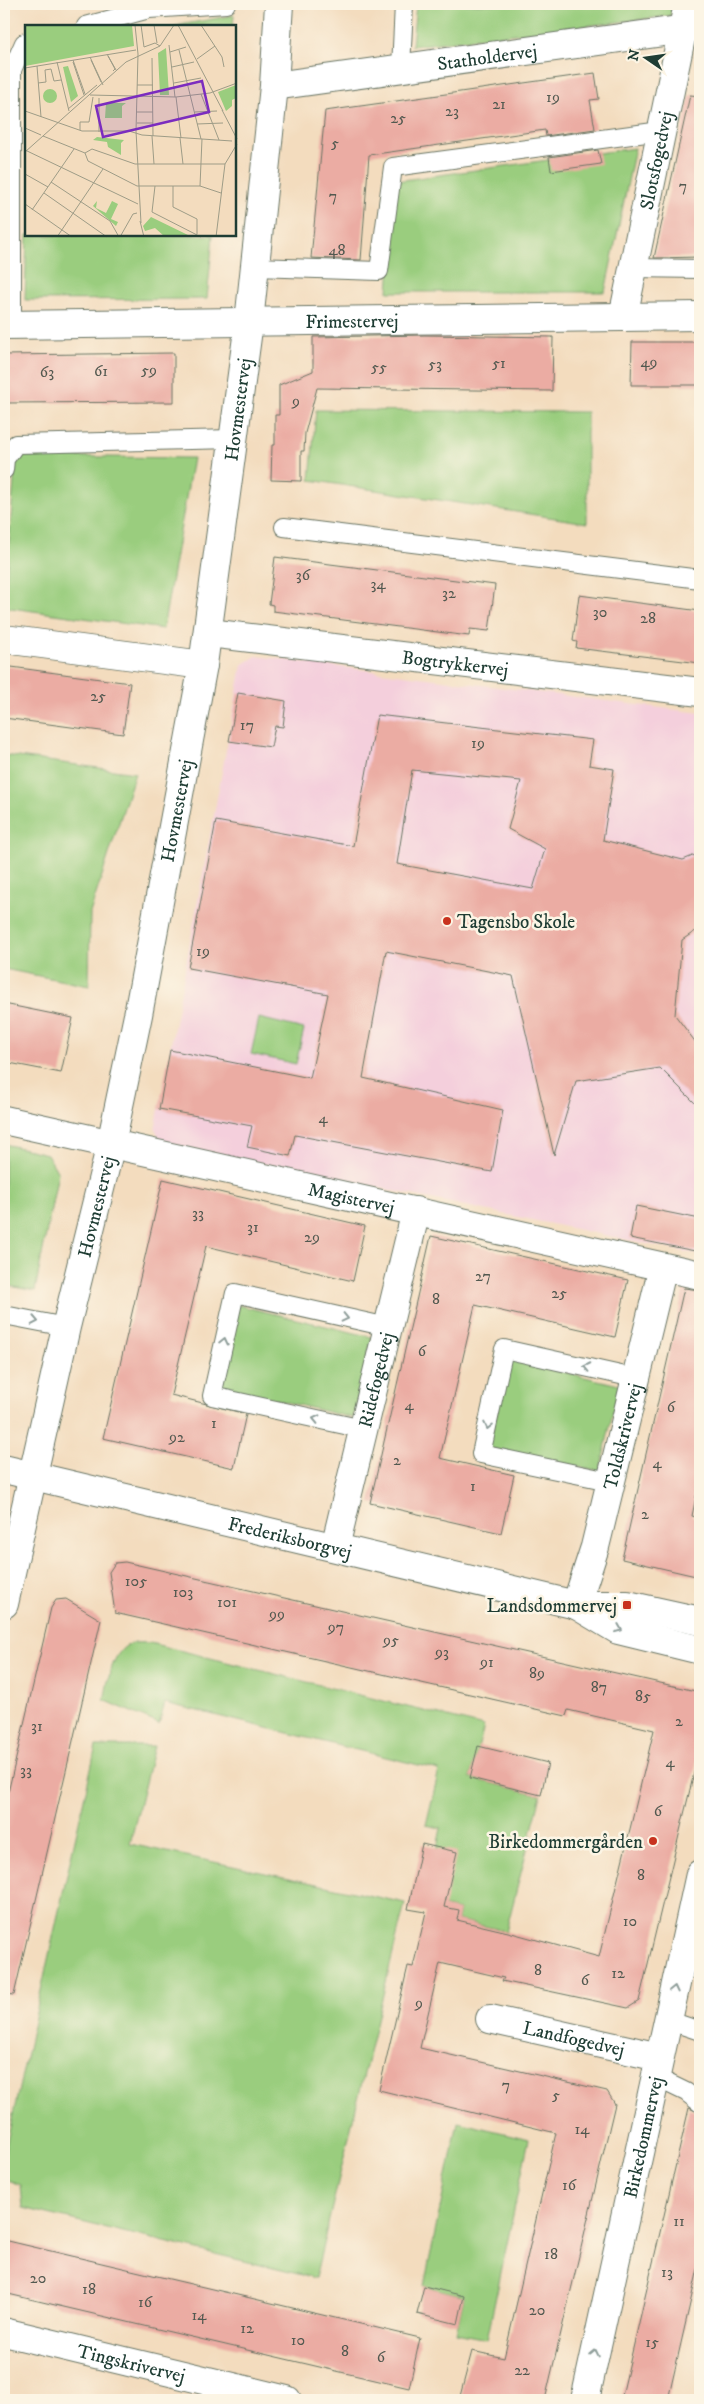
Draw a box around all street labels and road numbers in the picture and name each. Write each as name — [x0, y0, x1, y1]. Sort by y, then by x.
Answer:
street label: Statholdervej — [436, 40, 539, 76]
street label: Slotsfogedvej — [636, 109, 678, 212]
street label: Frimestervej — [305, 310, 399, 334]
street label: Hovmestervej — [220, 357, 257, 463]
street label: Bogtrykkervej — [400, 646, 510, 682]
street label: Hovmestervej — [157, 758, 198, 864]
street label: Hovmestervej — [74, 1154, 121, 1260]
street label: Magistervej — [306, 1178, 397, 1220]
street label: Ridefogedvej — [354, 1330, 399, 1430]
street label: Toldskrivervej — [599, 1381, 647, 1492]
street label: Frederiksborgvej — [225, 1513, 354, 1564]
street label: Landfogedvej — [520, 2017, 627, 2062]
street label: Birkedommervej — [619, 2074, 668, 2201]
street label: Tingskrivervej — [75, 2340, 187, 2388]

